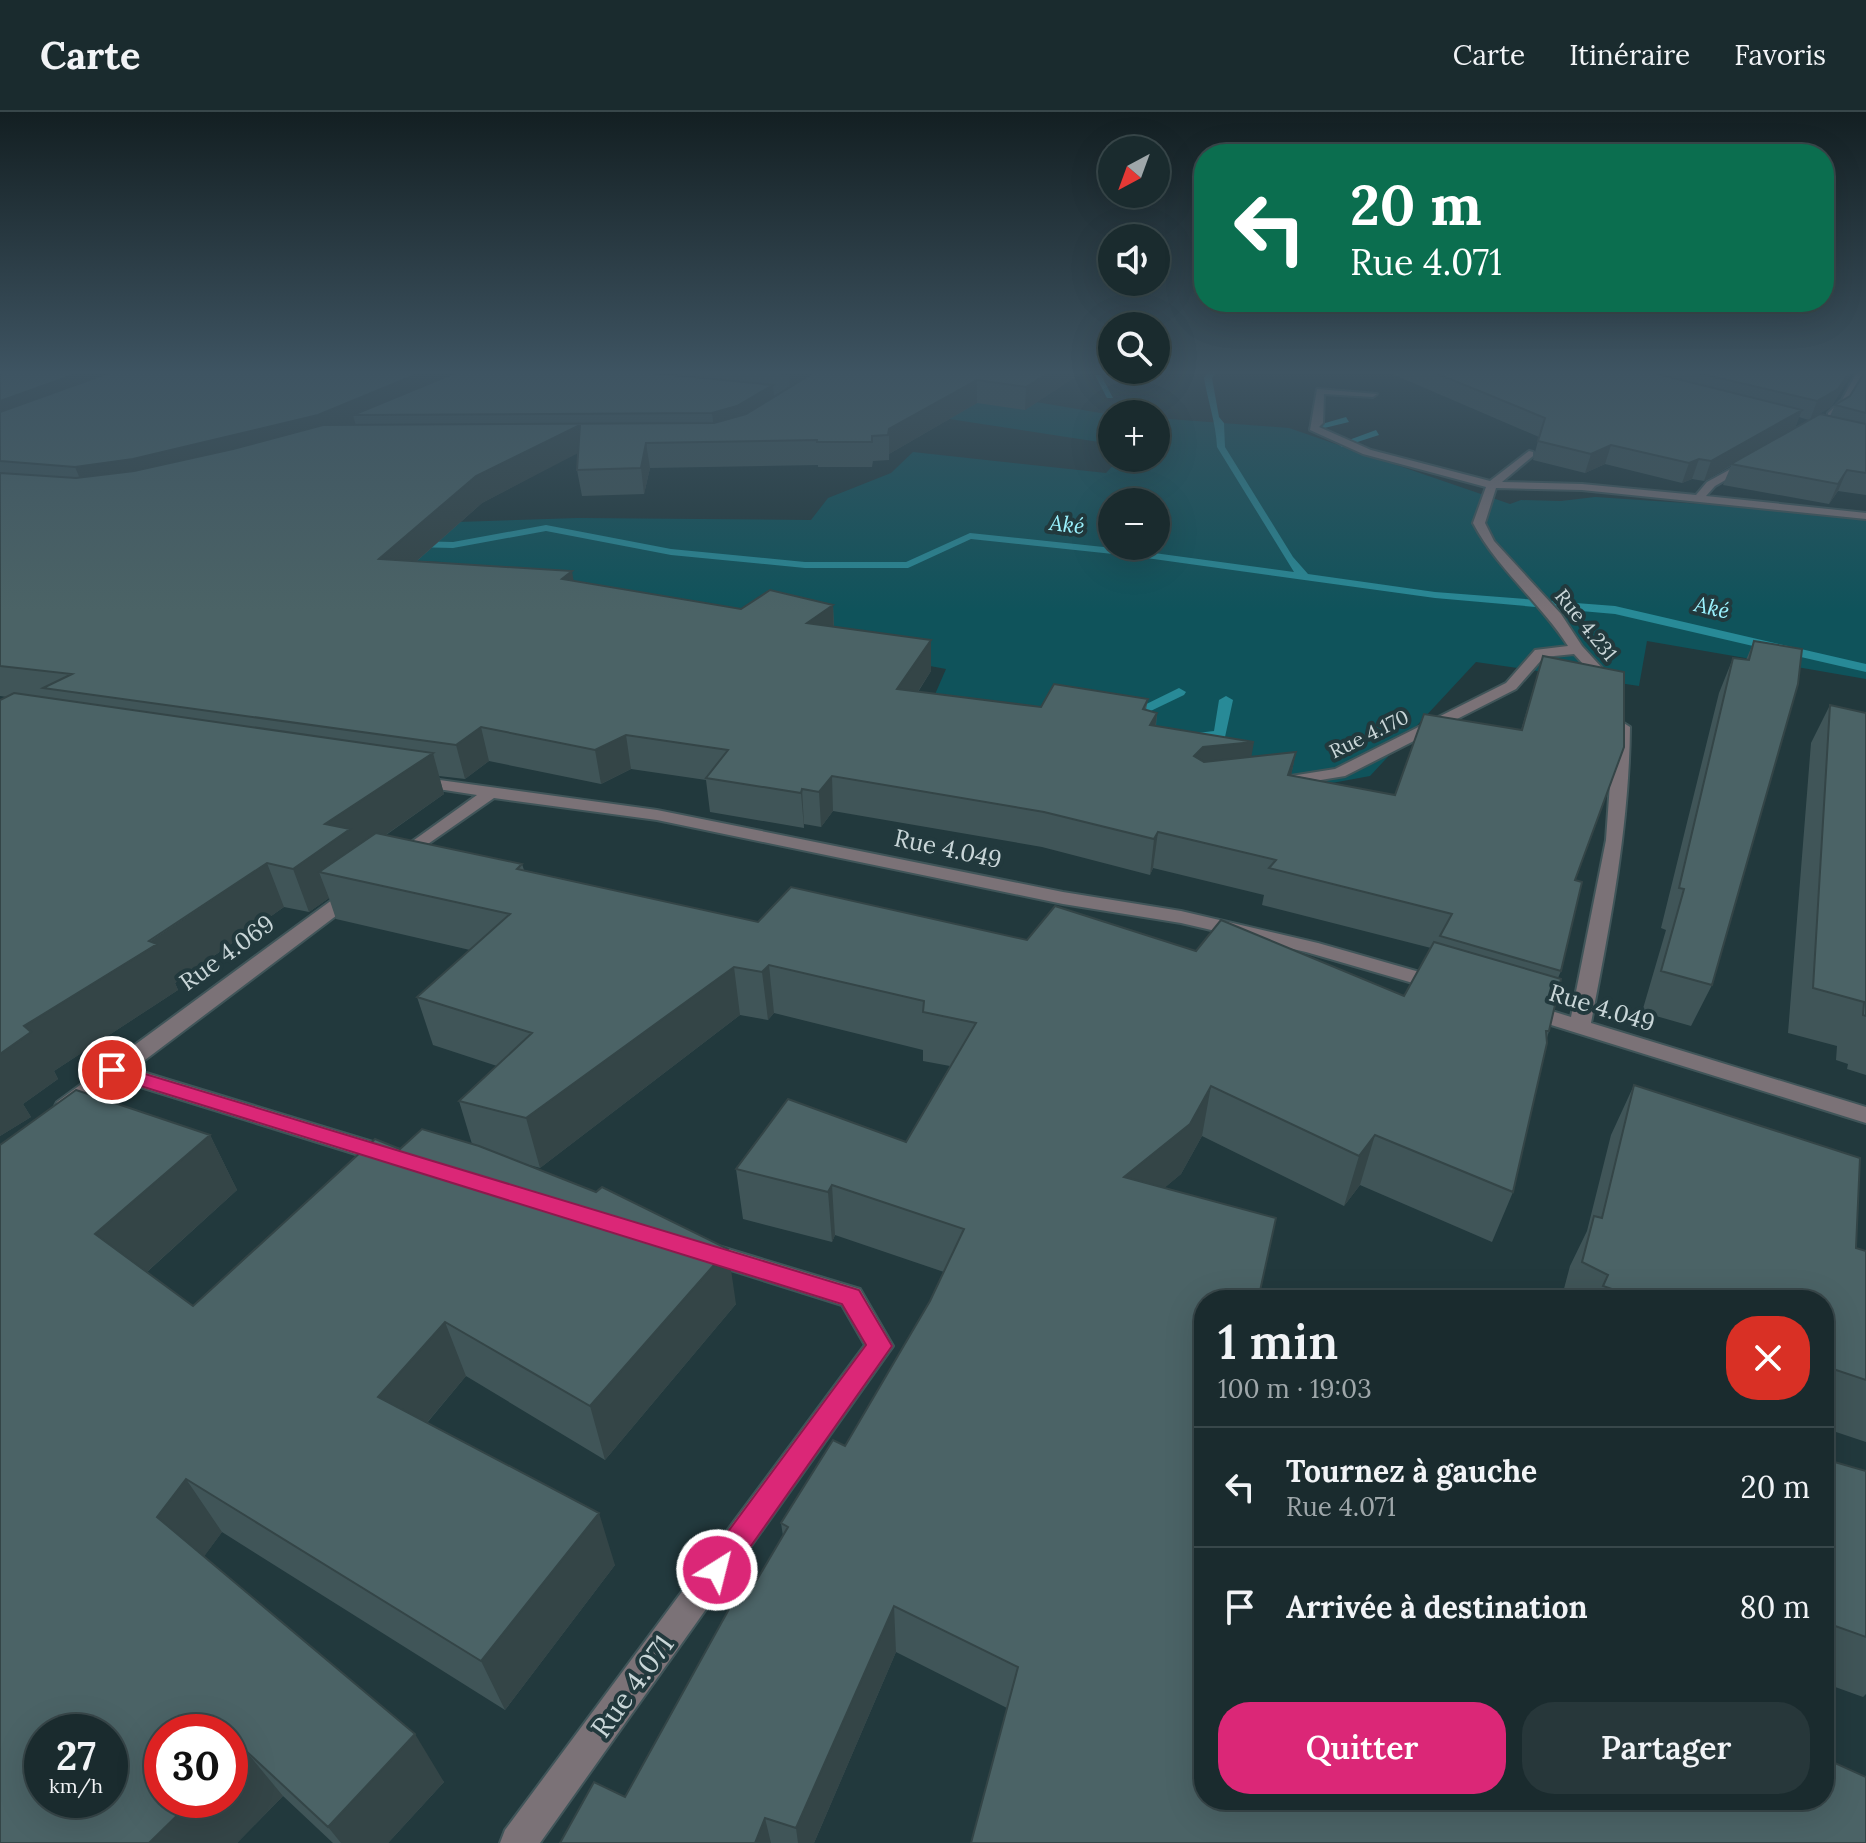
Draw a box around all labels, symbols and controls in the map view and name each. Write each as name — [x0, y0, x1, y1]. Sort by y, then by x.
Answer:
text: Carte — [40, 31, 140, 79]
text: Carte — [1453, 37, 1525, 73]
text: Itinéraire — [1569, 37, 1690, 73]
text: Favoris — [1734, 37, 1826, 73]
north arrow — [1098, 136, 1170, 208]
map controls — [1098, 136, 1170, 560]
text: 20 m — [1350, 169, 1482, 240]
icon: left — [1218, 176, 1322, 280]
button: sound — [1098, 224, 1170, 296]
text: Rue 4.071 — [1350, 239, 1502, 285]
button: search — [1098, 312, 1170, 384]
button: + — [1098, 400, 1170, 472]
button: − — [1098, 488, 1170, 560]
water label: Aké — [1047, 508, 1086, 540]
street label: Rue 4.231 — [1550, 584, 1623, 666]
water label: Aké — [1691, 589, 1732, 625]
street label: Rue 4.170 — [1325, 704, 1413, 763]
street label: Rue 4.049 — [892, 822, 1005, 875]
street label: Rue 4.069 — [173, 908, 280, 997]
street label: Rue 4.049 — [1545, 977, 1659, 1038]
pin — [78, 1036, 146, 1104]
icon: arrive — [90, 1048, 134, 1092]
text: 1 min — [1218, 1311, 1338, 1372]
button: close — [1726, 1316, 1810, 1400]
text: 100 m · 19:03 — [1218, 1372, 1372, 1405]
text: Tournez à gauche — [1286, 1452, 1537, 1490]
icon: left — [1218, 1465, 1262, 1509]
text: 20 m — [1741, 1468, 1810, 1506]
text: Rue 4.071 — [1286, 1490, 1396, 1523]
position arrow — [675, 1528, 759, 1612]
icon: arrive — [1218, 1585, 1262, 1629]
text: Arrivée à destination — [1286, 1588, 1588, 1626]
text: 80 m — [1740, 1588, 1810, 1626]
street label: Rue 4.071 — [583, 1628, 681, 1744]
button: Quitter — [1218, 1702, 1506, 1794]
button: Partager — [1522, 1702, 1810, 1794]
speed limit sign: 30 — [144, 1714, 248, 1818]
text: 27 — [56, 1730, 96, 1781]
text: km/h — [49, 1773, 103, 1798]

